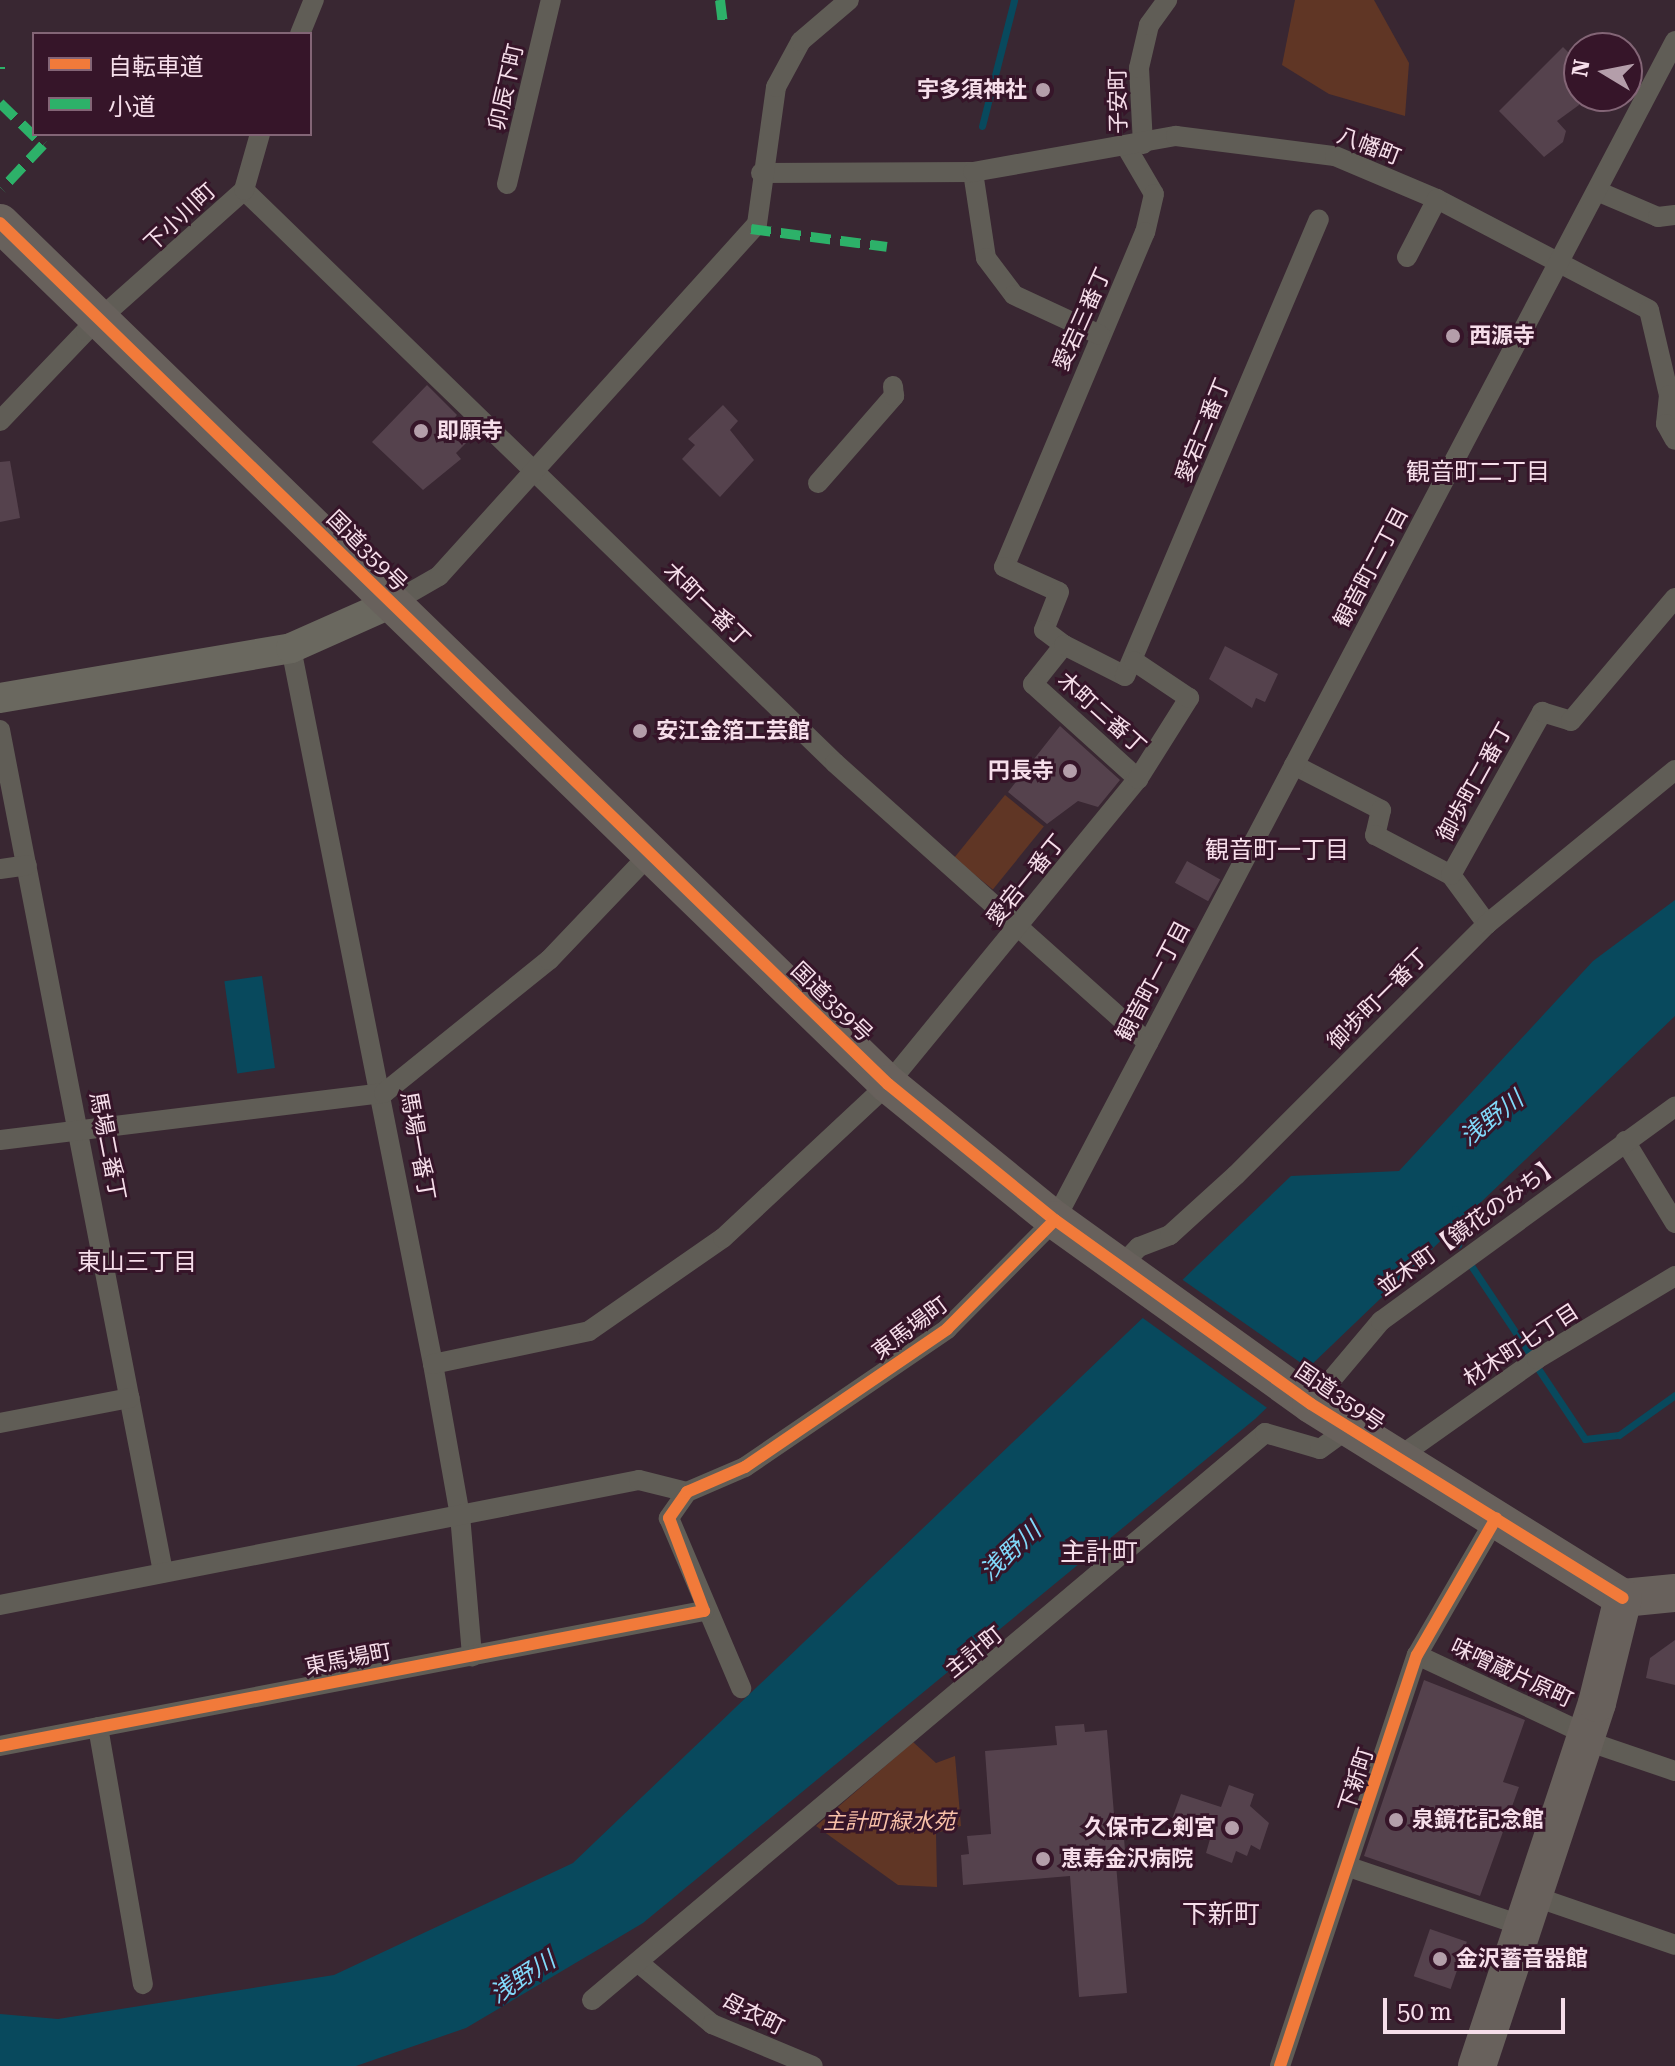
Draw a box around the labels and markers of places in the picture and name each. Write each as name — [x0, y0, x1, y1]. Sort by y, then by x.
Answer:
place label: 宇多須神社 — [917, 77, 1027, 103]
marker: 宇多須神社 — [1034, 81, 1052, 99]
place label: 西源寺 — [1469, 323, 1535, 349]
marker: 西源寺 — [1444, 327, 1462, 345]
place label: 即願寺 — [437, 418, 503, 444]
marker: 即願寺 — [412, 422, 430, 440]
place label: 安江金箔工芸館 — [656, 718, 810, 744]
marker: 安江金箔工芸館 — [631, 722, 649, 740]
place label: 円長寺 — [988, 758, 1054, 784]
marker: 円長寺 — [1061, 762, 1079, 780]
place label: 泉鏡花記念館 — [1412, 1807, 1544, 1833]
marker: 泉鏡花記念館 — [1387, 1811, 1405, 1829]
place label: 久保市乙剣宮 — [1084, 1815, 1216, 1841]
marker: 久保市乙剣宮 — [1223, 1819, 1241, 1837]
place label: 恵寿金沢病院 — [1061, 1846, 1193, 1872]
marker: 恵寿金沢病院 — [1032, 1848, 1054, 1870]
place label: 金沢蓄音器館 — [1456, 1946, 1588, 1972]
marker: 金沢蓄音器館 — [1431, 1950, 1449, 1968]

